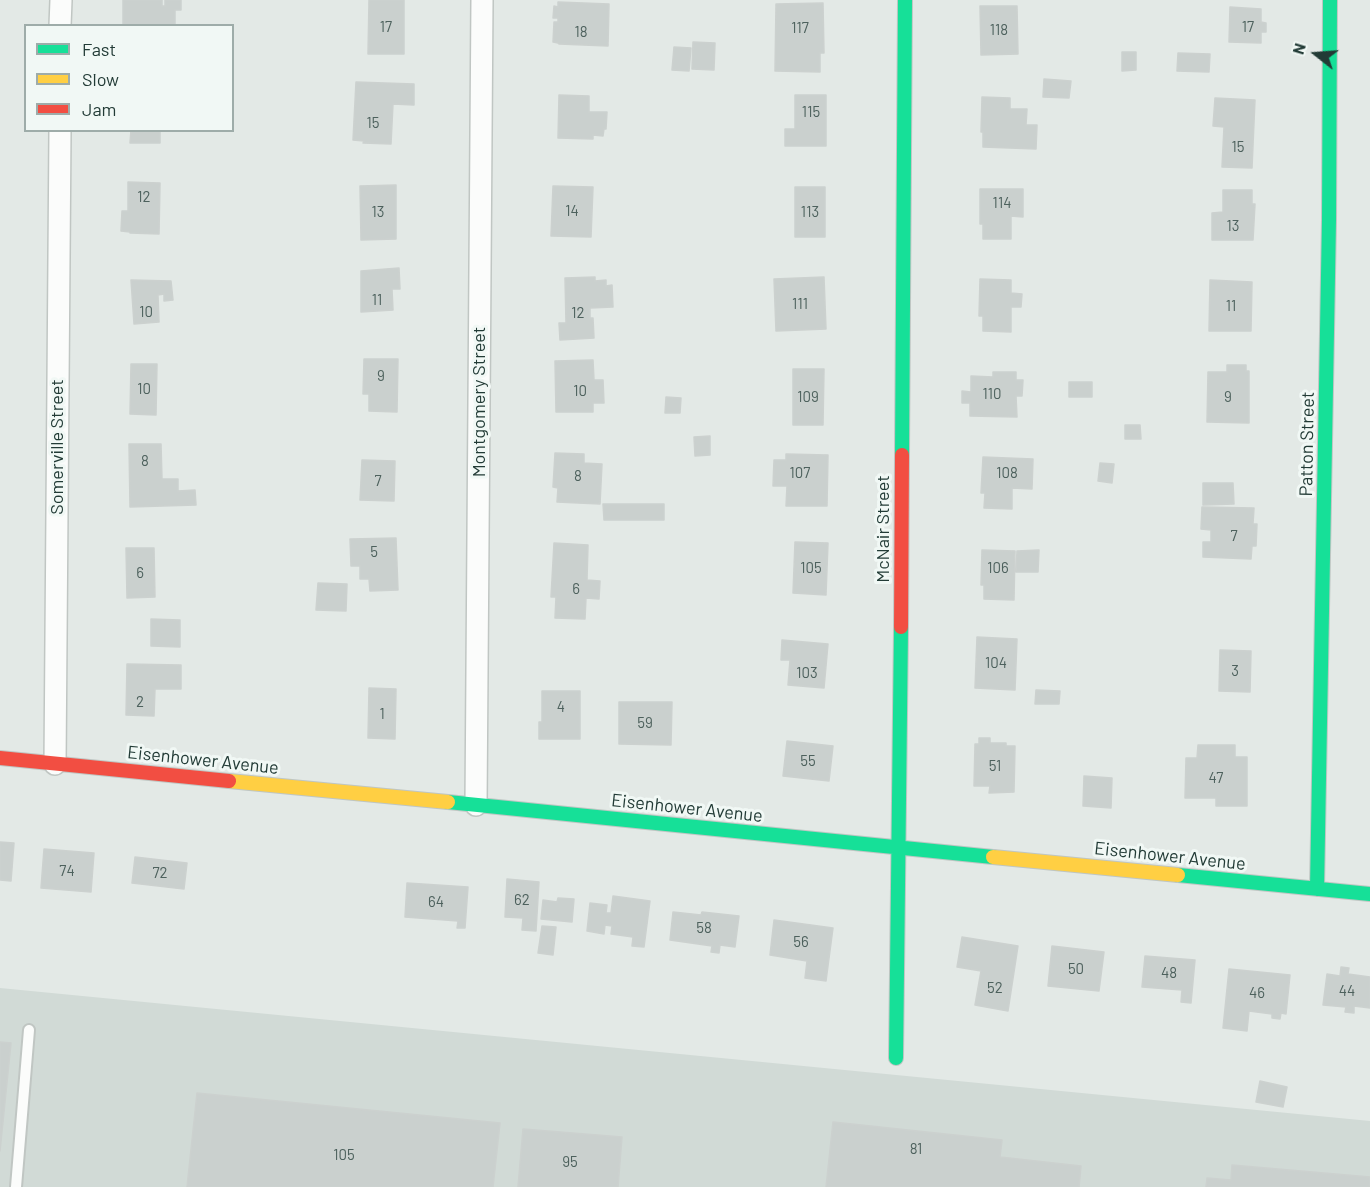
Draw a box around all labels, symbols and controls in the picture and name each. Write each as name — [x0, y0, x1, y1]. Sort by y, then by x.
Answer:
house number: 17 — [380, 18, 392, 36]
house number: 17 — [1242, 18, 1254, 36]
house number: 117 — [791, 19, 809, 37]
house number: 118 — [990, 21, 1008, 39]
house number: 18 — [574, 23, 588, 41]
legend — [24, 24, 234, 132]
north arrow — [1286, 24, 1346, 84]
text: Fast — [82, 38, 116, 60]
text: N — [1288, 41, 1309, 56]
text: Slow — [82, 68, 119, 90]
text: Jam — [82, 98, 116, 120]
house number: 115 — [802, 103, 820, 121]
house number: 15 — [367, 114, 379, 132]
house number: 15 — [1232, 138, 1244, 156]
house number: 12 — [137, 188, 151, 206]
house number: 114 — [993, 194, 1011, 212]
house number: 14 — [565, 202, 579, 220]
house number: 13 — [372, 203, 384, 221]
house number: 113 — [801, 203, 819, 221]
house number: 13 — [1227, 217, 1239, 235]
house number: 11 — [372, 291, 382, 309]
house number: 111 — [792, 295, 808, 313]
house number: 11 — [1226, 297, 1236, 315]
house number: 10 — [139, 303, 153, 321]
house number: 12 — [571, 304, 585, 322]
street label: Montgomery Street — [468, 327, 490, 477]
house number: 9 — [377, 367, 385, 385]
street label: Somerville Street — [46, 379, 68, 515]
house number: 10 — [137, 380, 151, 398]
house number: 10 — [573, 382, 587, 400]
house number: 110 — [982, 385, 1002, 403]
house number: 109 — [797, 388, 819, 406]
house number: 9 — [1224, 388, 1232, 406]
street label: Patton Street — [1295, 391, 1319, 497]
house number: 8 — [141, 452, 149, 470]
house number: 107 — [790, 464, 810, 482]
house number: 108 — [996, 464, 1018, 482]
house number: 8 — [574, 467, 582, 485]
house number: 7 — [374, 472, 382, 490]
street label: McNair Street — [872, 475, 894, 583]
house number: 7 — [1230, 527, 1238, 545]
house number: 5 — [370, 543, 378, 561]
house number: 105 — [800, 559, 822, 577]
house number: 106 — [987, 559, 1009, 577]
house number: 6 — [136, 564, 144, 582]
house number: 6 — [572, 580, 580, 598]
house number: 104 — [985, 654, 1007, 672]
house number: 3 — [1231, 662, 1239, 680]
house number: 103 — [796, 664, 818, 682]
house number: 2 — [136, 693, 144, 711]
house number: 4 — [557, 698, 565, 716]
house number: 1 — [379, 705, 385, 723]
house number: 59 — [637, 714, 653, 732]
street label: Eisenhower Avenue — [126, 741, 280, 779]
house number: 55 — [800, 752, 816, 770]
house number: 51 — [989, 757, 1001, 775]
house number: 47 — [1209, 769, 1223, 787]
street label: Eisenhower Avenue — [610, 789, 764, 827]
street label: Eisenhower Avenue — [1093, 837, 1247, 875]
house number: 74 — [59, 862, 75, 880]
house number: 72 — [152, 864, 168, 882]
house number: 62 — [514, 891, 530, 909]
house number: 64 — [428, 893, 444, 911]
house number: 58 — [696, 919, 712, 937]
house number: 56 — [793, 933, 809, 951]
house number: 50 — [1068, 960, 1084, 978]
house number: 48 — [1161, 964, 1177, 982]
house number: 52 — [987, 979, 1003, 997]
house number: 44 — [1339, 982, 1355, 1000]
house number: 46 — [1249, 984, 1265, 1002]
house number: 81 — [910, 1140, 922, 1158]
house number: 105 — [333, 1146, 355, 1164]
house number: 95 — [562, 1153, 578, 1171]

